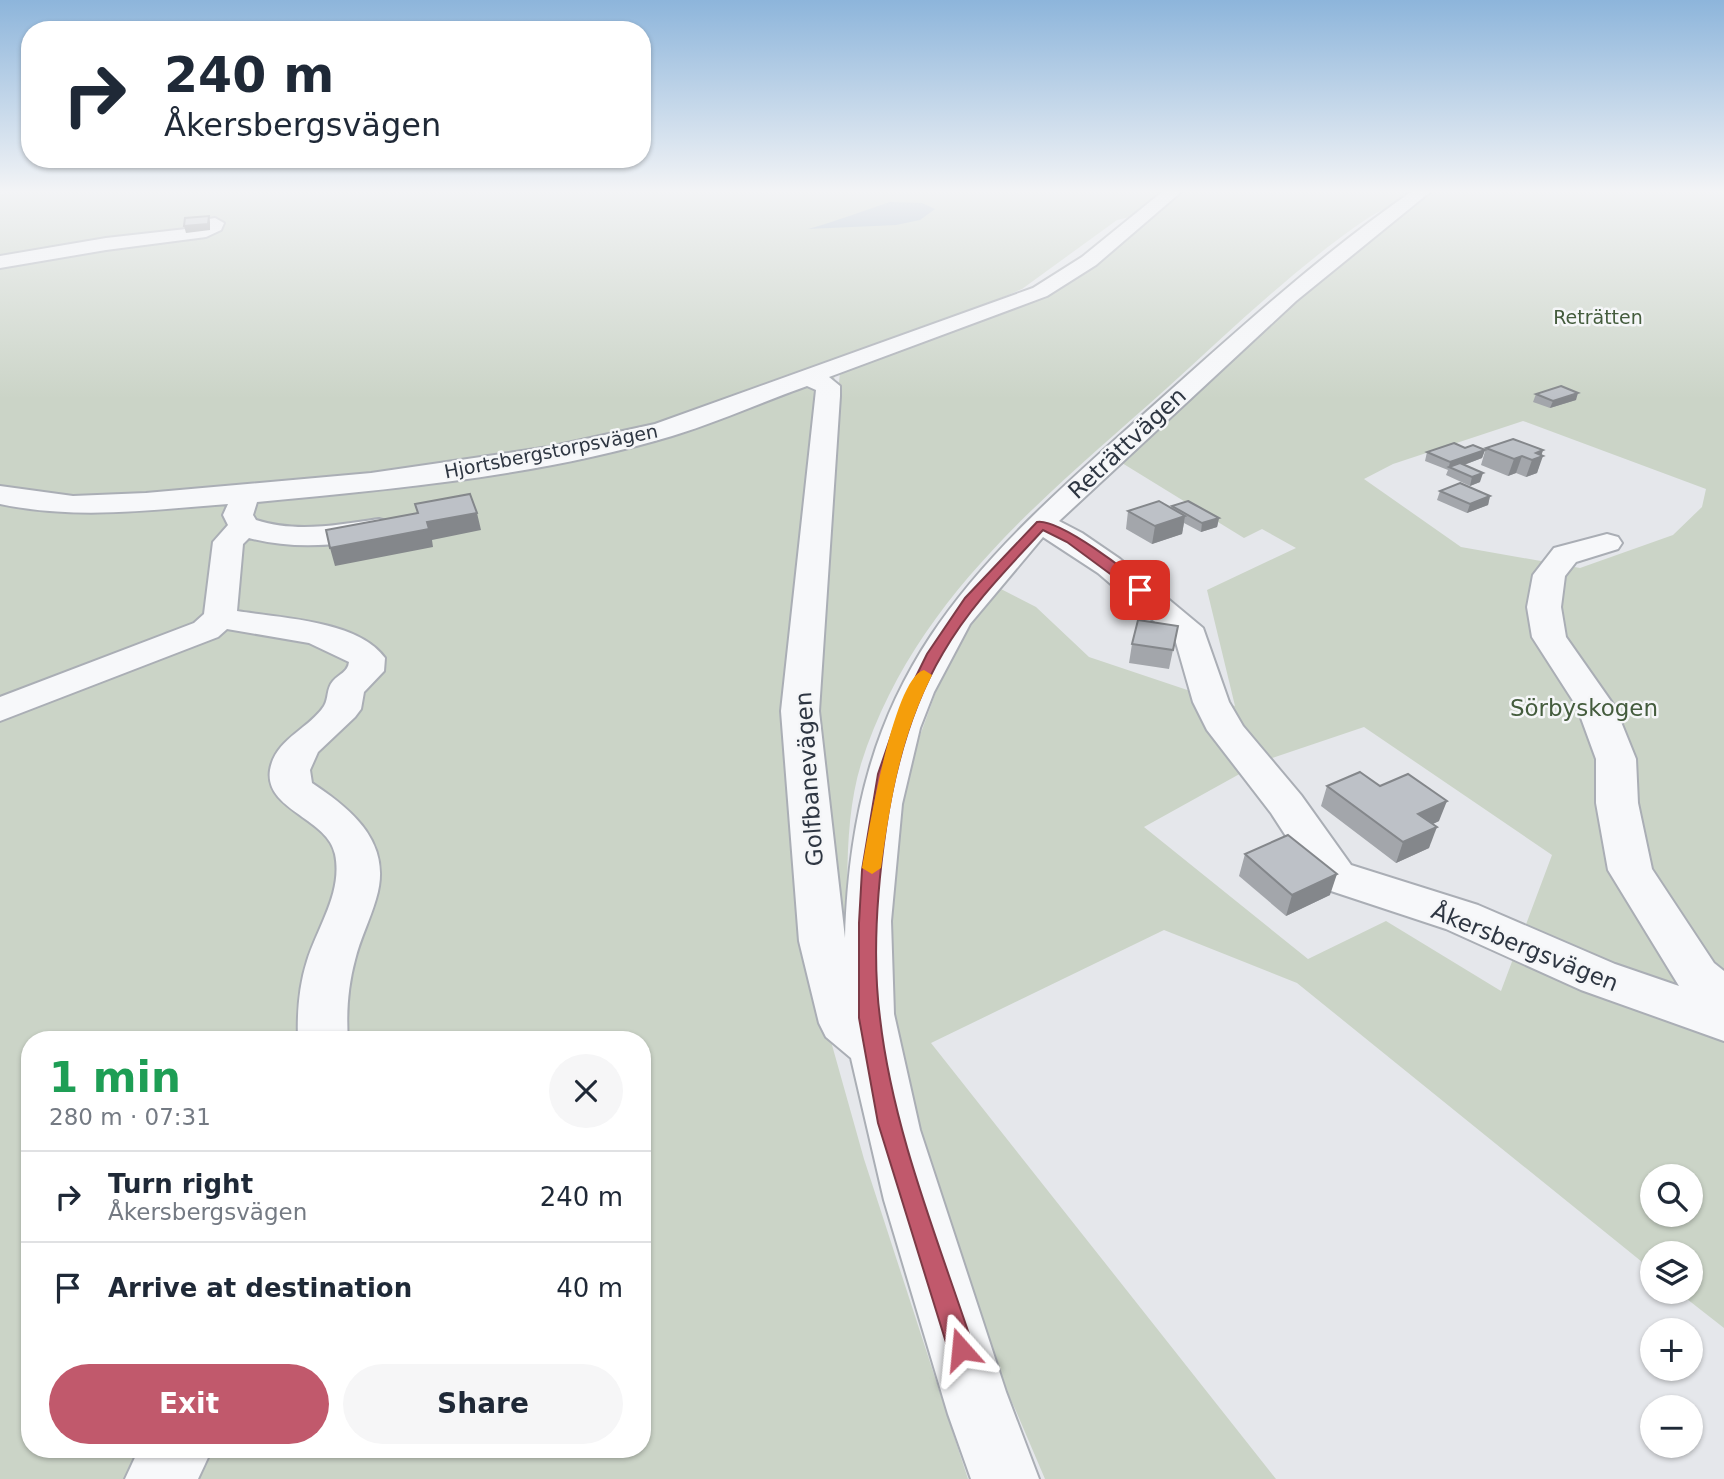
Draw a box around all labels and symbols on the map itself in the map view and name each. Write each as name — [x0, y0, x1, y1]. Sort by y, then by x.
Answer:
park label: Reträtten — [1553, 306, 1643, 328]
street label: Reträttvägen — [1063, 382, 1191, 504]
street label: Hjortsbergstorpsvägen — [442, 419, 660, 483]
pin — [1110, 560, 1170, 620]
street label: Golfbanevägen — [790, 691, 828, 867]
park label: Sörbyskogen — [1510, 695, 1658, 721]
street label: Åkersbergsvägen — [1428, 897, 1623, 996]
position arrow — [924, 1312, 998, 1386]

